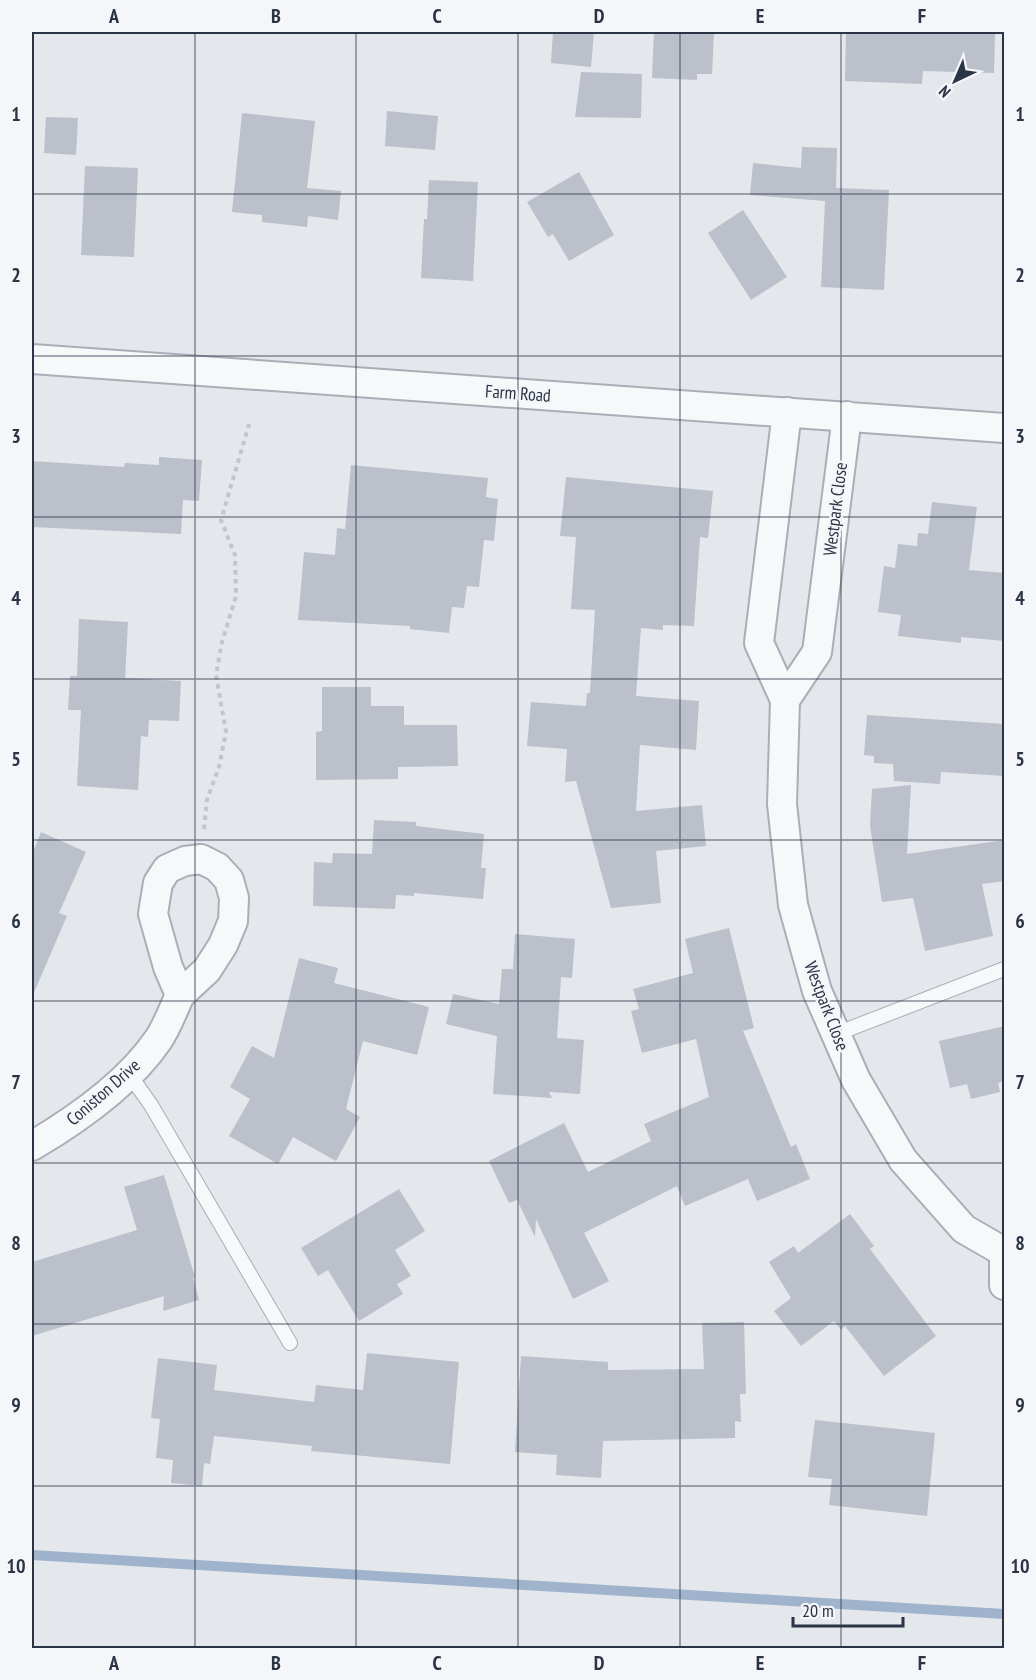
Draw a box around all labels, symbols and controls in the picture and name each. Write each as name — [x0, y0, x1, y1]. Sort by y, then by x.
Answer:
text: A — [108, 3, 120, 29]
text: B — [271, 3, 281, 29]
text: C — [432, 3, 442, 29]
text: D — [594, 3, 605, 29]
text: E — [756, 3, 764, 29]
text: F — [918, 3, 926, 29]
north arrow — [925, 51, 985, 111]
text: N — [935, 82, 955, 102]
text: 1 — [11, 101, 21, 127]
text: 1 — [1015, 101, 1025, 127]
text: 2 — [11, 262, 21, 288]
text: 2 — [1015, 262, 1025, 288]
street label: Farm Road — [484, 379, 552, 407]
text: 3 — [11, 423, 21, 449]
text: 3 — [1015, 423, 1025, 449]
street label: Westpark Close — [818, 461, 852, 557]
text: 4 — [11, 585, 21, 611]
text: 4 — [1015, 585, 1025, 611]
text: 5 — [11, 746, 21, 772]
text: 5 — [1015, 746, 1025, 772]
text: 6 — [11, 908, 21, 934]
text: 6 — [1015, 908, 1025, 934]
street label: Westpark Close — [799, 958, 855, 1054]
street label: Coniston Drive — [61, 1054, 145, 1130]
text: 7 — [11, 1069, 21, 1095]
text: 7 — [1015, 1069, 1025, 1095]
text: 8 — [11, 1230, 21, 1256]
text: 8 — [1015, 1230, 1025, 1256]
text: 9 — [11, 1392, 21, 1418]
text: 9 — [1015, 1392, 1025, 1418]
text: 10 — [6, 1553, 26, 1579]
text: 10 — [1010, 1553, 1030, 1579]
scale bar — [793, 1590, 902, 1628]
text: 20 m — [802, 1599, 834, 1622]
text: A — [108, 1650, 120, 1676]
text: B — [271, 1650, 281, 1676]
text: C — [432, 1650, 442, 1676]
text: D — [594, 1650, 605, 1676]
text: E — [756, 1650, 764, 1676]
text: F — [918, 1650, 926, 1676]

